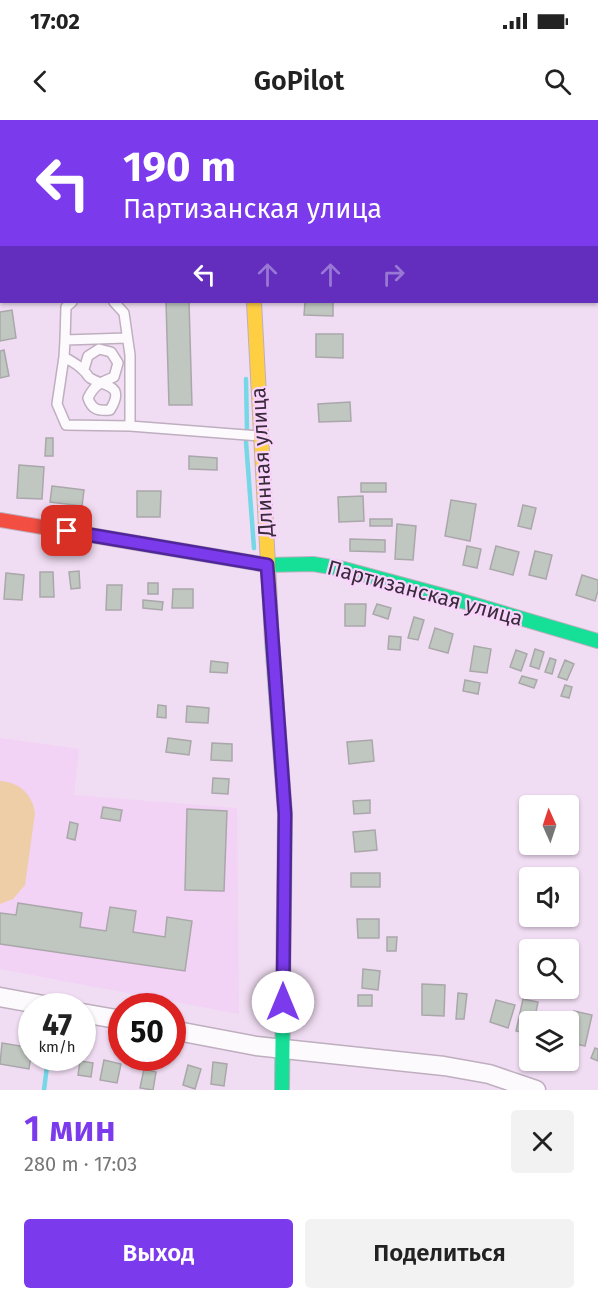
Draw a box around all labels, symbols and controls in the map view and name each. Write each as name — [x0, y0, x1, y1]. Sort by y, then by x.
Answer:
text: 17:02 — [30, 8, 80, 35]
icon: back — [24, 65, 57, 98]
text: GoPilot — [254, 65, 344, 97]
icon: search — [541, 65, 574, 98]
text: 190 m — [123, 142, 236, 192]
icon: left — [24, 144, 102, 222]
text: Партизанская улица — [123, 193, 382, 225]
icon: left — [188, 258, 221, 291]
icon: ahead — [251, 258, 284, 291]
icon: ahead — [314, 258, 347, 291]
icon: right — [377, 258, 410, 291]
street label: Длинная улица — [245, 387, 279, 538]
pin — [41, 505, 92, 556]
icon: arrive — [50, 514, 83, 547]
street label: Партизанская улица — [324, 554, 526, 632]
north arrow — [519, 795, 579, 855]
map controls — [519, 795, 579, 1071]
button: sound — [519, 867, 579, 927]
button: search — [519, 939, 579, 999]
position arrow — [251, 970, 315, 1034]
speed limit sign: 50 — [108, 993, 186, 1071]
text: 47 — [42, 1007, 72, 1043]
button: layers — [519, 1011, 579, 1071]
text: km/h — [38, 1038, 76, 1056]
text: 1 мин — [24, 1107, 116, 1151]
button: close — [511, 1110, 574, 1173]
text: 280 m · 17:03 — [24, 1152, 137, 1176]
button: Выход — [24, 1219, 293, 1288]
button: Поделиться — [305, 1219, 574, 1288]

